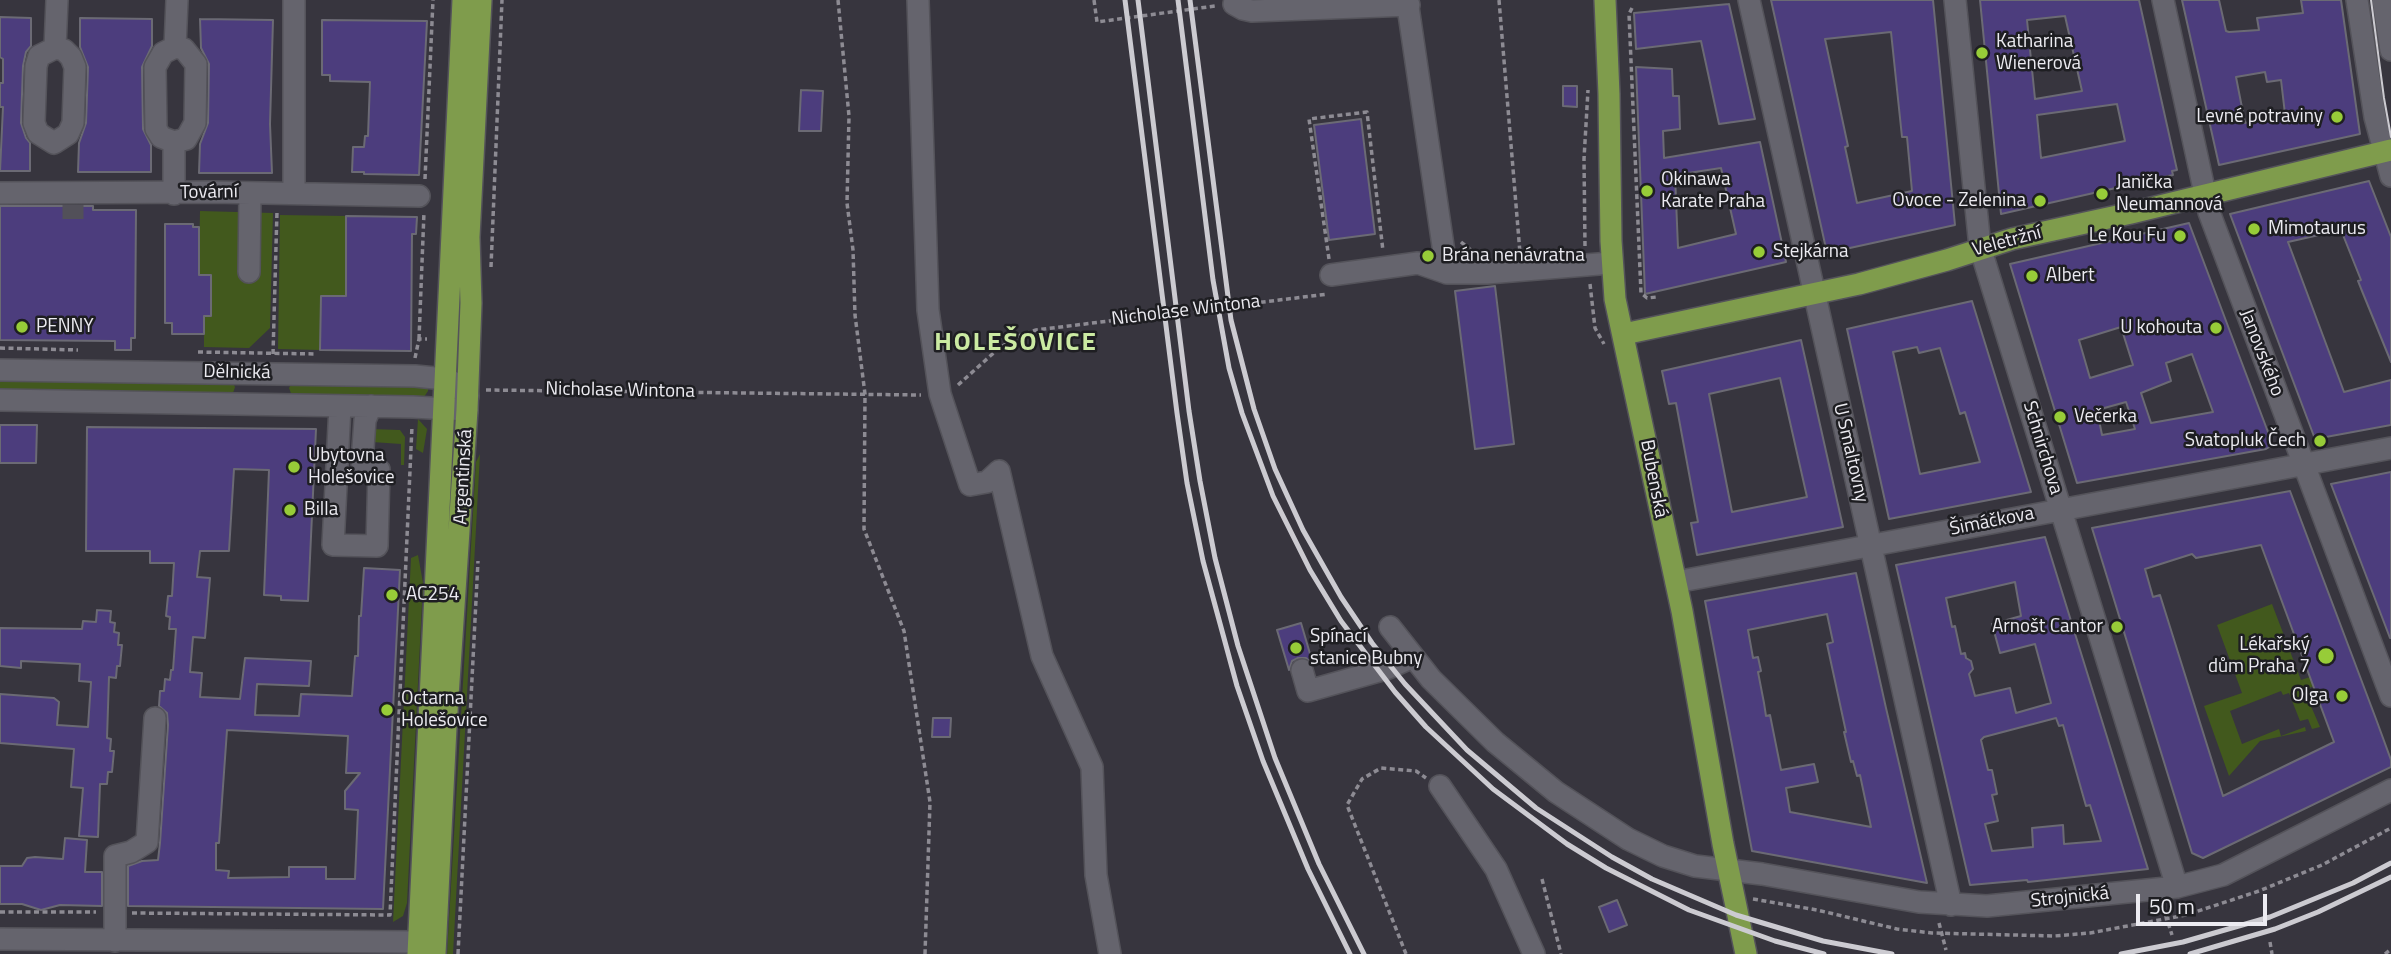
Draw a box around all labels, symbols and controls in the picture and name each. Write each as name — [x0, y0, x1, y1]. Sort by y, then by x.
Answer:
place label: Katharina Wienerová — [1996, 31, 2081, 75]
marker: Katharina Wienerová — [1974, 45, 1990, 61]
place label: Levné potraviny — [2196, 106, 2323, 128]
marker: Levné potraviny — [2329, 109, 2345, 125]
place label: Okinawa Karate Praha — [1661, 169, 1765, 213]
place label: Janička Neumannová — [2116, 172, 2223, 216]
street label: Tovární — [180, 181, 238, 205]
marker: Okinawa Karate Praha — [1639, 183, 1655, 199]
marker: Janička Neumannová — [2094, 186, 2110, 202]
place label: Ovoce - Zelenina — [1892, 190, 2026, 212]
marker: Ovoce - Zelenina — [2032, 193, 2048, 209]
place label: Mimotaurus — [2268, 218, 2366, 240]
marker: Mimotaurus — [2246, 221, 2262, 237]
street label: Veletržní — [1970, 222, 2044, 262]
place label: Le Kou Fu — [2089, 225, 2166, 247]
marker: Le Kou Fu — [2172, 228, 2188, 244]
place label: Stejkárna — [1773, 241, 1848, 263]
marker: Stejkárna — [1751, 244, 1767, 260]
place label: Brána nenávratna — [1442, 245, 1585, 267]
marker: Brána nenávratna — [1420, 248, 1436, 264]
place label: Albert — [2046, 265, 2095, 287]
marker: Albert — [2024, 268, 2040, 284]
street label: Nicholase Wintona — [1110, 291, 1262, 331]
street label: Janovského — [2234, 306, 2288, 400]
place label: PENNY — [36, 316, 94, 338]
place label: U kohouta — [2120, 317, 2202, 339]
marker: PENNY — [14, 319, 30, 335]
marker: U kohouta — [2208, 320, 2224, 336]
district label: HOLEŠOVICE — [935, 328, 1097, 360]
street label: Dělnická — [203, 361, 271, 385]
street label: Nicholase Wintona — [545, 378, 695, 404]
street label: Schnirchova — [2017, 399, 2067, 497]
street label: U Smaltovny — [1827, 401, 1873, 505]
place label: Večerka — [2074, 406, 2137, 428]
marker: Večerka — [2052, 409, 2068, 425]
street label: Argentinská — [450, 429, 478, 525]
place label: Svatopluk Čech — [2185, 430, 2306, 452]
marker: Svatopluk Čech — [2312, 433, 2328, 449]
street label: Bubenská — [1634, 438, 1672, 520]
place label: Ubytovna Holešovice — [308, 445, 395, 489]
marker: Ubytovna Holešovice — [286, 459, 302, 475]
place label: Billa — [304, 499, 338, 521]
marker: Billa — [282, 502, 298, 518]
street label: Šimáčkova — [1948, 503, 2036, 541]
place label: AC254 — [406, 584, 459, 606]
marker: AC254 — [384, 587, 400, 603]
place label: Arnošt Cantor — [1992, 616, 2103, 638]
marker: Arnošt Cantor — [2109, 619, 2125, 635]
place label: Spínací stanice Bubny — [1310, 626, 1422, 670]
place label: Lékařský dům Praha 7 — [2208, 634, 2310, 678]
marker: Spínací stanice Bubny — [1288, 640, 1304, 656]
marker: Lékařský dům Praha 7 — [2316, 646, 2336, 666]
place label: Olga — [2292, 685, 2328, 707]
place label: Octarna Holešovice — [401, 688, 488, 732]
marker: Olga — [2334, 688, 2350, 704]
marker: Octarna Holešovice — [379, 702, 395, 718]
scale bar — [2139, 880, 2270, 924]
street label: Strojnická — [2030, 883, 2110, 913]
text: 50 m — [2149, 890, 2195, 922]

